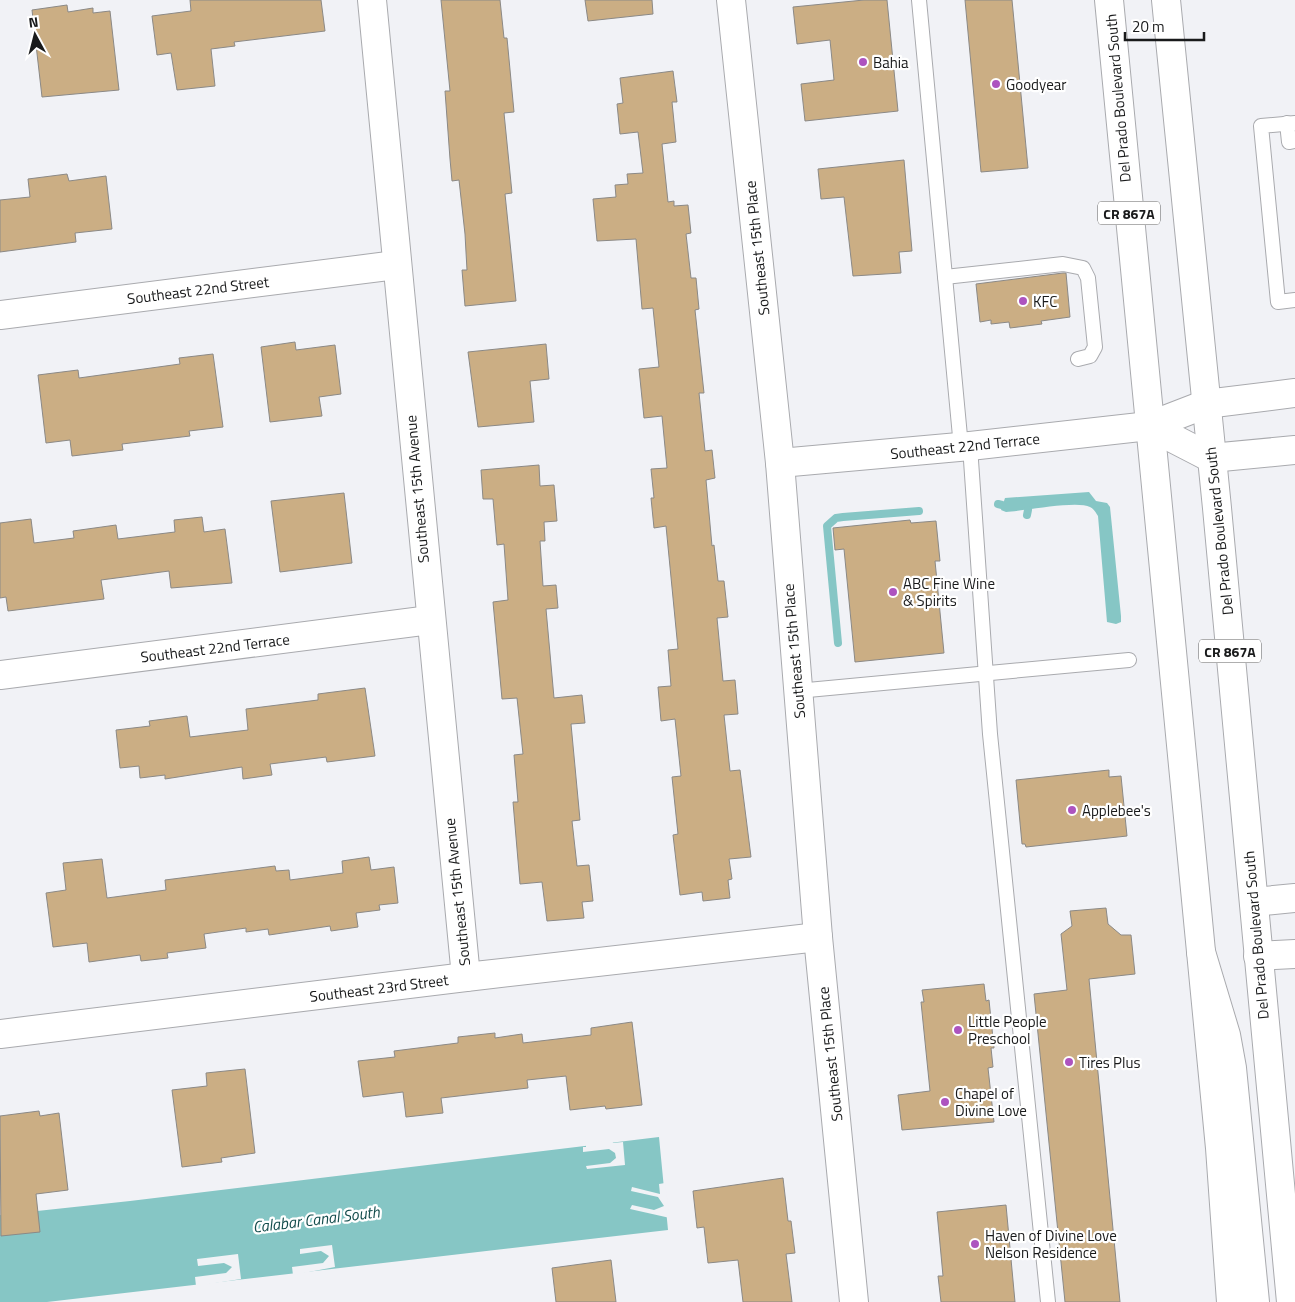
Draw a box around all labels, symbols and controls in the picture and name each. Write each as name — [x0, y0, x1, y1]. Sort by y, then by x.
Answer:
north arrow — [10, 10, 60, 60]
scale bar — [1125, 10, 1204, 42]
text: N — [27, 11, 39, 33]
street label: Del Prado Boulevard South — [1099, 13, 1137, 183]
text: 20 m — [1132, 15, 1165, 38]
place label: Bahia — [873, 51, 909, 74]
marker: Bahia — [857, 56, 869, 68]
place label: Goodyear — [1006, 73, 1066, 96]
marker: Goodyear — [990, 78, 1002, 90]
street label: Southeast 15th Place — [738, 180, 776, 316]
road number: CR 867A — [1098, 202, 1160, 224]
street label: Southeast 22nd Street — [126, 270, 271, 310]
place label: KFC — [1033, 290, 1057, 313]
marker: KFC — [1017, 295, 1029, 307]
street label: Southeast 15th Avenue — [399, 414, 435, 564]
street label: Southeast 22nd Terrace — [889, 427, 1041, 465]
street label: Del Prado Boulevard South — [1199, 446, 1239, 616]
place label: ABC Fine Wine & Spirits — [903, 572, 995, 612]
street label: Southeast 15th Place — [777, 583, 811, 719]
marker: ABC Fine Wine & Spirits — [887, 586, 899, 598]
street label: Southeast 22nd Terrace — [139, 627, 291, 669]
road number: CR 867A — [1199, 640, 1261, 662]
place label: Applebee's — [1082, 799, 1151, 822]
marker: Applebee's — [1066, 804, 1078, 816]
street label: Southeast 15th Avenue — [438, 817, 476, 967]
street label: Del Prado Boulevard South — [1237, 850, 1275, 1020]
street label: Southeast 23rd Street — [308, 968, 450, 1008]
street label: Southeast 15th Place — [811, 986, 849, 1122]
place label: Little People Preschool — [968, 1010, 1047, 1050]
marker: Little People Preschool — [952, 1024, 964, 1036]
place label: Tires Plus — [1079, 1051, 1140, 1074]
marker: Tires Plus — [1063, 1056, 1075, 1068]
place label: Chapel of Divine Love — [955, 1082, 1027, 1122]
marker: Chapel of Divine Love — [939, 1096, 951, 1108]
water label: Calabar Canal South — [251, 1199, 382, 1239]
place label: Haven of Divine Love Nelson Residence — [985, 1224, 1117, 1264]
marker: Haven of Divine Love Nelson Residence — [969, 1238, 981, 1250]

